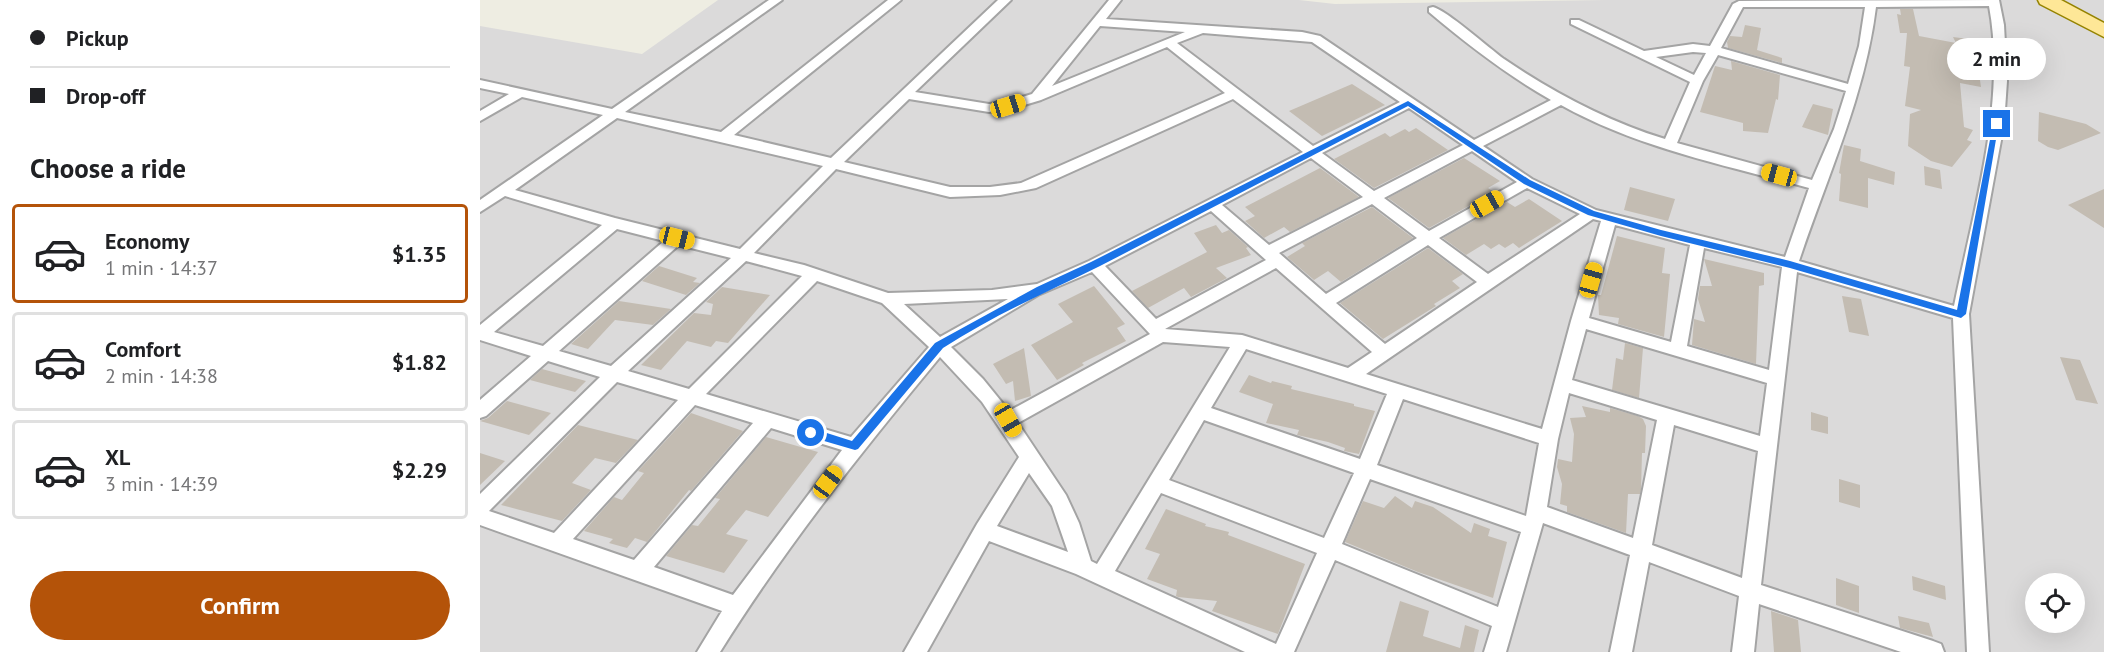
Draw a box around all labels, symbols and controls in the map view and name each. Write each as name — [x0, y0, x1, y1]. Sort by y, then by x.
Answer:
text: Pickup — [66, 24, 129, 52]
callout: 2 min — [1948, 37, 2047, 79]
text: 2 min — [1972, 46, 2021, 72]
text: Drop-off — [66, 82, 145, 110]
car — [988, 92, 1028, 120]
route end — [1983, 110, 2010, 137]
text: Choose a ride — [30, 151, 186, 185]
car — [1759, 162, 1799, 188]
car — [1467, 187, 1507, 221]
car — [657, 225, 697, 251]
icon: car — [33, 227, 87, 281]
text: Economy — [105, 227, 189, 255]
text: $1.35 — [392, 240, 447, 268]
text: 1 min · 14:37 — [105, 255, 218, 281]
car — [1577, 260, 1605, 300]
icon: car — [33, 335, 87, 389]
text: Comfort — [105, 335, 181, 363]
text: $1.82 — [392, 348, 447, 376]
text: 2 min · 14:38 — [105, 363, 218, 389]
car — [991, 400, 1025, 440]
route start — [797, 419, 824, 446]
icon: car — [33, 443, 87, 497]
text: XL — [105, 443, 130, 471]
text: $2.29 — [392, 456, 447, 484]
car — [810, 462, 846, 502]
text: 3 min · 14:39 — [105, 471, 218, 497]
button: Confirm — [30, 571, 450, 640]
map controls — [2025, 573, 2085, 633]
button: locate — [2025, 573, 2085, 633]

